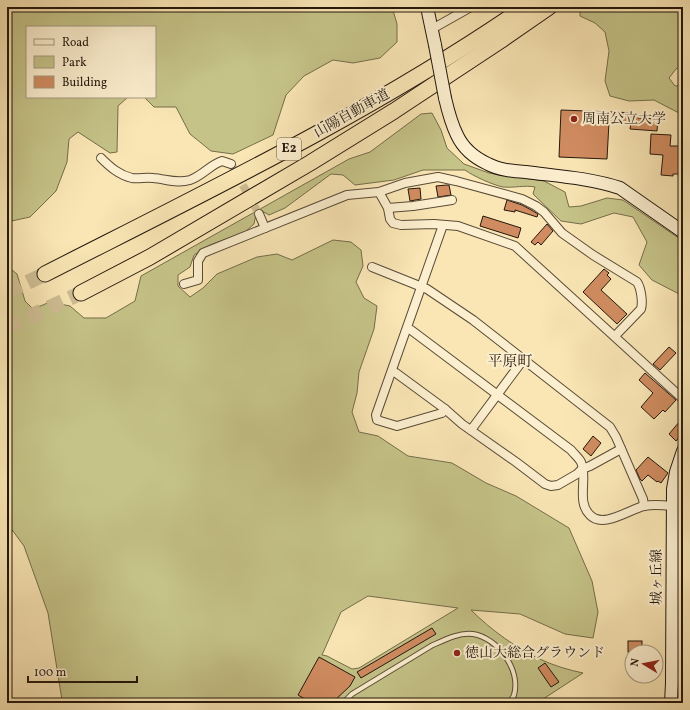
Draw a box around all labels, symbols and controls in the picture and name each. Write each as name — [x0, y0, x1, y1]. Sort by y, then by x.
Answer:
legend — [26, 26, 156, 98]
text: Road — [62, 35, 89, 51]
text: Park — [62, 55, 87, 71]
text: Building — [62, 75, 107, 91]
street label: 山陽自動車道 — [311, 85, 393, 143]
place label: 周南公立大学 — [582, 110, 666, 129]
marker: 周南公立大学 — [569, 114, 579, 124]
road number: E2 — [277, 138, 301, 160]
district label: 平原町 — [487, 352, 533, 373]
street label: 城ヶ丘線 — [648, 549, 667, 605]
place label: 徳山大総合グラウンド — [465, 644, 605, 663]
north arrow — [624, 644, 664, 684]
marker: 徳山大総合グラウンド — [452, 648, 462, 658]
text: N — [628, 657, 644, 668]
scale bar — [28, 658, 137, 684]
text: 100 m — [34, 665, 67, 681]

